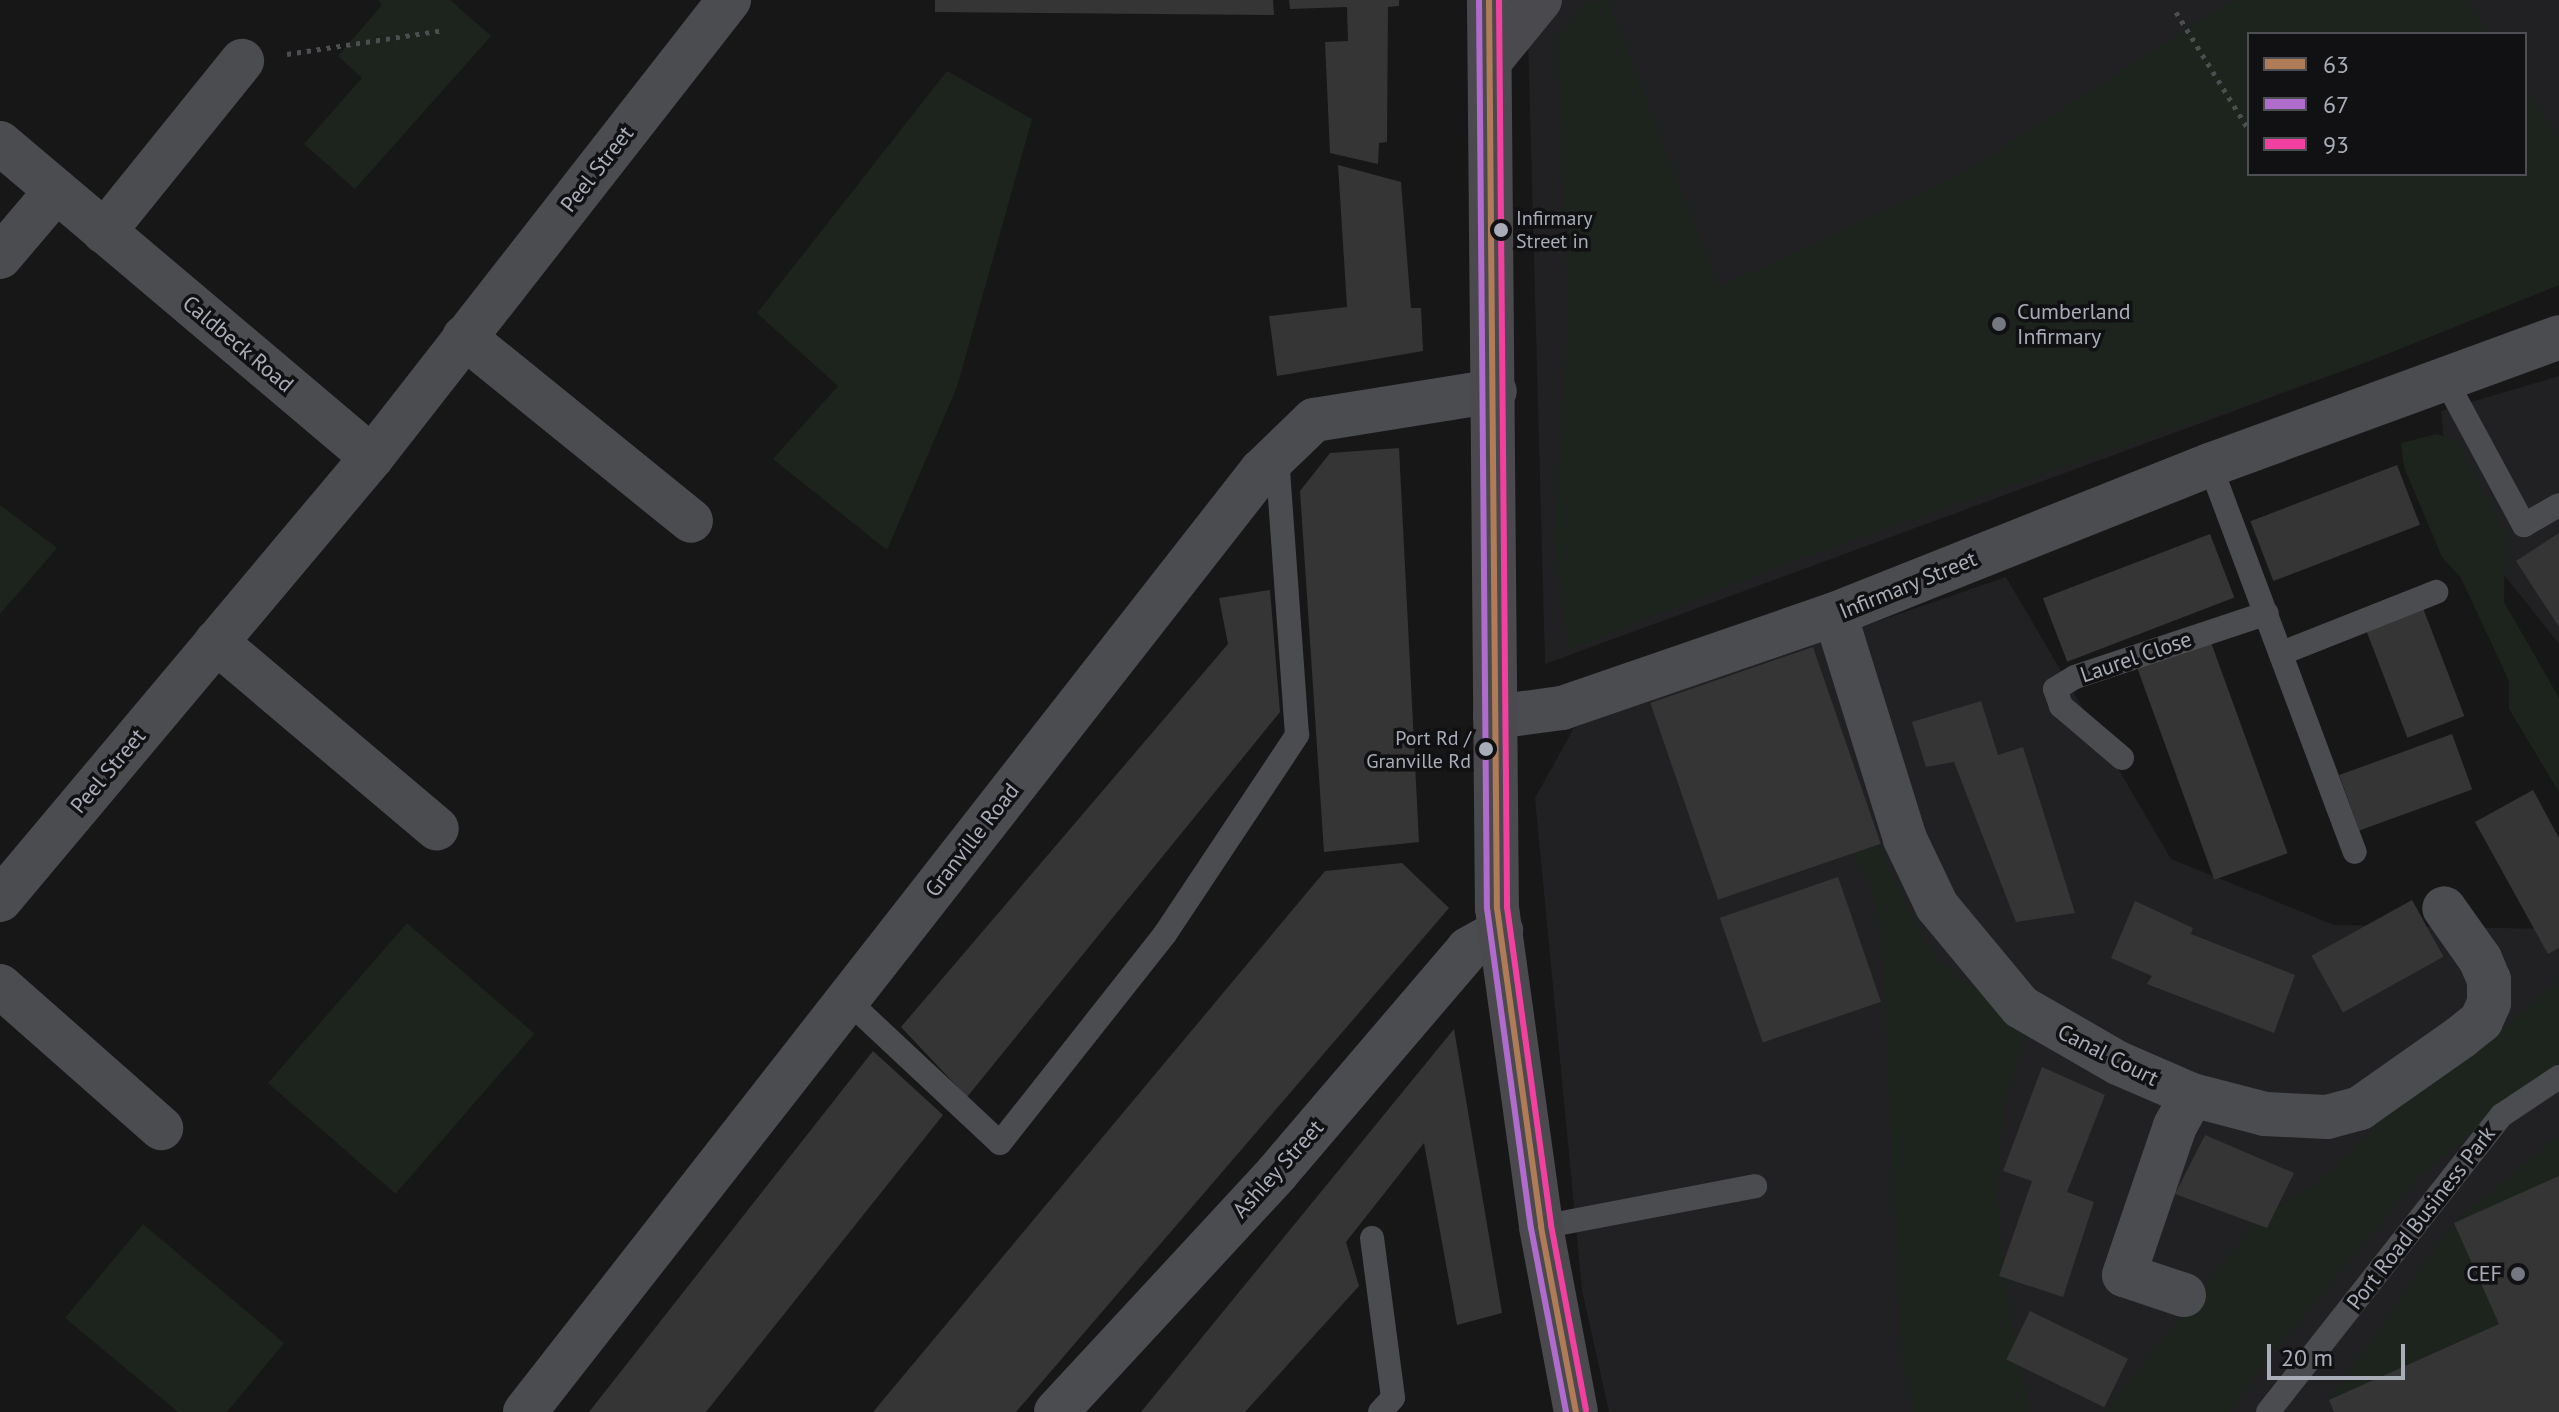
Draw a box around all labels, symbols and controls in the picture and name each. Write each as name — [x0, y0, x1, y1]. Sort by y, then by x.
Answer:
legend — [2247, 32, 2527, 176]
text: 63 — [2323, 49, 2349, 80]
text: 67 — [2323, 89, 2349, 120]
street label: Peel Street — [555, 121, 639, 217]
text: 93 — [2323, 129, 2349, 160]
place label: Infirmary Street in — [1516, 206, 1593, 253]
marker: Infirmary Street in — [1493, 222, 1509, 238]
street label: Caldbeck Road — [177, 290, 299, 398]
place label: Cumberland Infirmary — [2017, 298, 2131, 350]
marker: Cumberland Infirmary — [1988, 313, 2010, 335]
street label: Infirmary Street — [1835, 545, 1981, 625]
street label: Laurel Close — [2077, 626, 2195, 688]
street label: Peel Street — [65, 723, 151, 819]
place label: Port Rd / Granville Rd — [1366, 726, 1471, 773]
marker: Port Rd / Granville Rd — [1478, 741, 1494, 757]
street label: Granville Road — [919, 778, 1025, 902]
street label: Canal Court — [2053, 1018, 2163, 1092]
street label: Ashley Street — [1227, 1114, 1329, 1224]
street label: Port Road Business Park — [2341, 1121, 2501, 1315]
place label: CEF — [2466, 1261, 2502, 1287]
marker: CEF — [2509, 1265, 2527, 1283]
scale bar — [2271, 1328, 2409, 1378]
text: 20 m — [2281, 1342, 2333, 1373]

